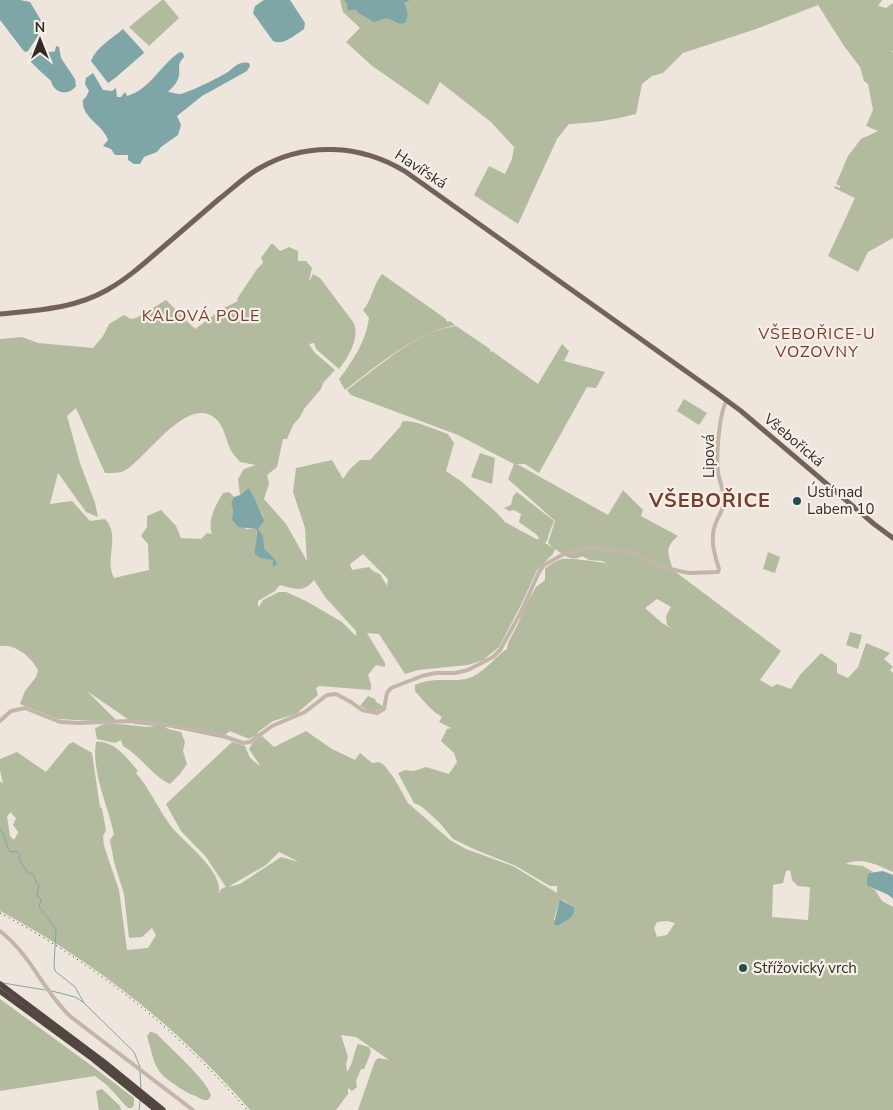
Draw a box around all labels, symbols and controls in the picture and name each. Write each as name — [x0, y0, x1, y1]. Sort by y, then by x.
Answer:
north arrow — [15, 15, 65, 65]
text: N — [35, 18, 45, 37]
street label: Havířská — [391, 145, 451, 193]
district label: KALOVÁ POLE — [142, 305, 260, 327]
district label: VŠEBOŘICE-U VOZOVNY — [757, 323, 876, 363]
street label: Všebořická — [759, 408, 828, 471]
street label: Lipová — [699, 434, 719, 478]
place label: Ústí nad Labem 10 — [807, 481, 875, 519]
district label: VŠEBOŘICE — [648, 487, 771, 514]
marker: Ústí nad Labem 10 — [791, 495, 803, 507]
place label: Střížovický vrch — [753, 958, 857, 978]
marker: Střížovický vrch — [737, 962, 749, 974]

